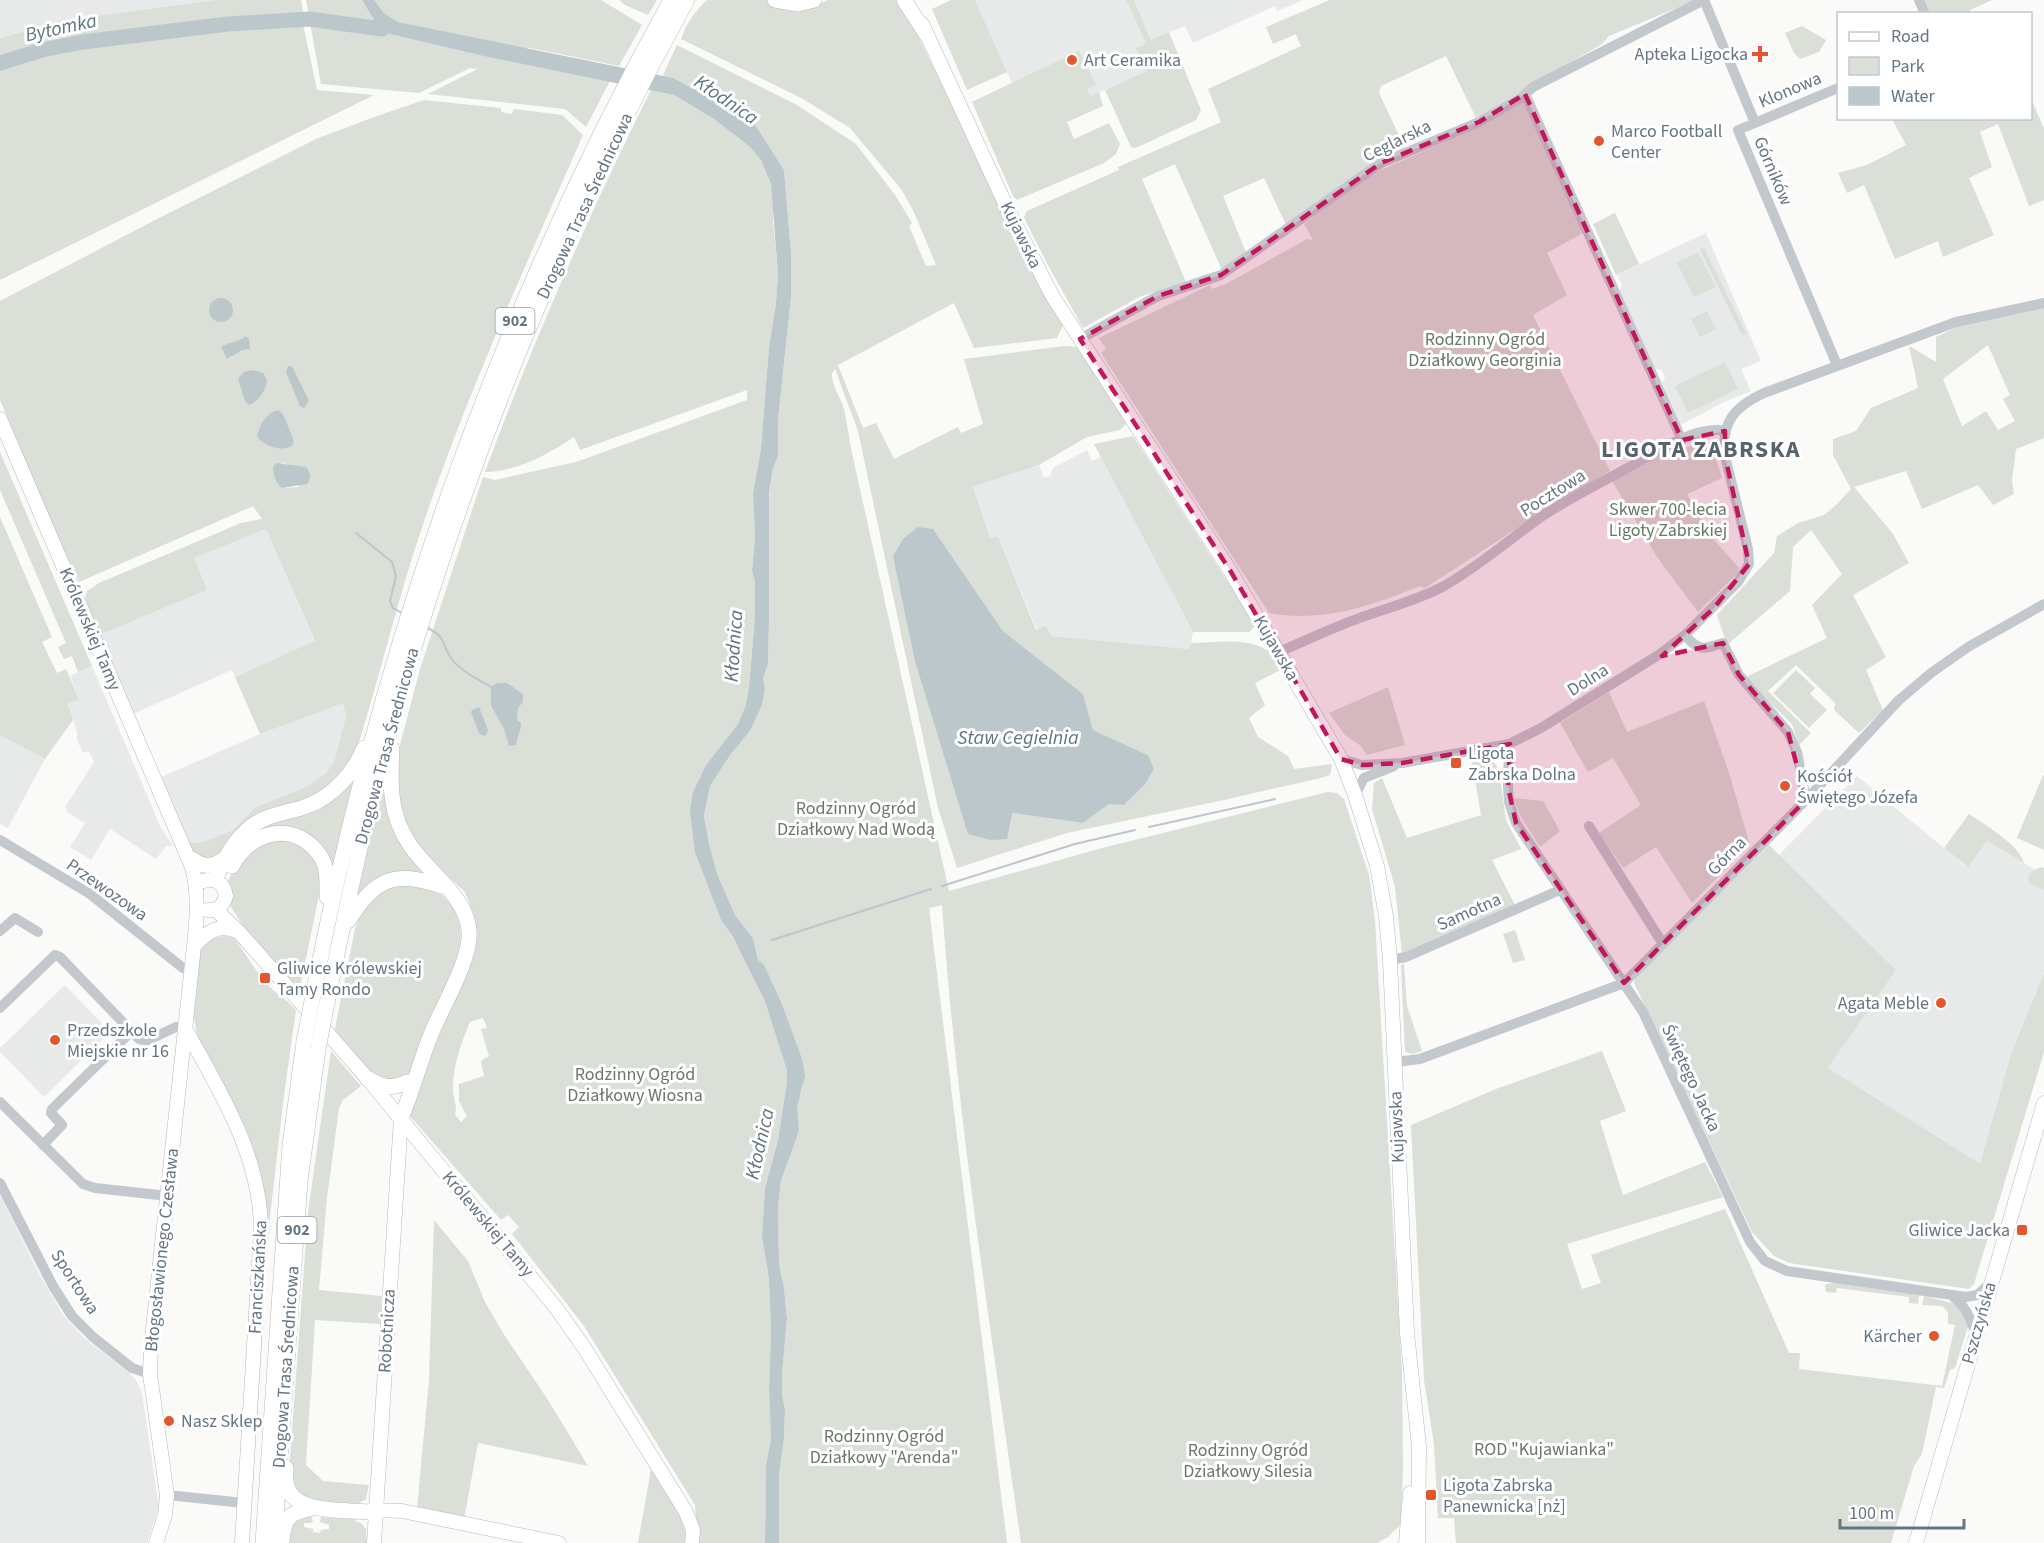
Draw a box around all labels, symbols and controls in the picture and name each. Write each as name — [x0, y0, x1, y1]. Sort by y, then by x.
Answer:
water label: Bytomka — [23, 7, 100, 49]
legend — [1837, 12, 2032, 120]
text: Road — [1891, 24, 1930, 49]
place label: Apteka Ligocka — [1635, 42, 1748, 67]
marker: Apteka Ligocka — [1753, 47, 1767, 61]
place label: Art Ceramika — [1084, 48, 1181, 73]
marker: Art Ceramika — [1065, 53, 1079, 67]
text: Park — [1891, 54, 1925, 79]
street label: Klonowa — [1755, 66, 1825, 114]
water label: Kłodnica — [688, 68, 764, 132]
text: Water — [1891, 84, 1935, 109]
street label: Drogowa Trasa Średnicowa — [531, 109, 639, 303]
street label: Ceglarska — [1359, 114, 1435, 168]
place label: Marco Football Center — [1611, 119, 1722, 165]
street label: Górników — [1747, 133, 1799, 209]
marker: Marco Football Center — [1592, 134, 1606, 148]
street label: Kujawska — [994, 197, 1048, 273]
road number: 902 — [496, 308, 534, 334]
park label: Rodzinny Ogród Działkowy Georginia — [1408, 327, 1562, 373]
district label: LIGOTA ZABRSKA — [1601, 432, 1801, 467]
street label: Pocztowa — [1516, 463, 1590, 523]
park label: Skwer 700-lecia Ligoty Zabrskiej — [1609, 497, 1727, 543]
street label: Królewskiej Tamy — [53, 564, 127, 695]
water label: Kłodnica — [718, 609, 751, 683]
street label: Kujawska — [1247, 611, 1305, 685]
street label: Drogowa Trasa Średnicowa — [349, 645, 425, 847]
street label: Dolna — [1563, 658, 1613, 702]
water label: Staw Cegielnia — [957, 724, 1079, 752]
place label: Ligota Zabrska Dolna — [1468, 741, 1576, 787]
marker: Ligota Zabrska Dolna — [1449, 756, 1463, 770]
place label: Kościół Świętego Józefa — [1797, 764, 1918, 810]
marker: Kościół Świętego Józefa — [1778, 779, 1792, 793]
park label: Rodzinny Ogród Działkowy Nad Wodą — [777, 796, 935, 842]
street label: Górna — [1702, 831, 1752, 881]
street label: Przewozowa — [61, 853, 153, 927]
street label: Samotna — [1433, 887, 1505, 937]
place label: Gliwice Królewskiej Tamy Rondo — [277, 956, 422, 1002]
marker: Gliwice Królewskiej Tamy Rondo — [258, 971, 272, 985]
place label: Agata Meble — [1838, 991, 1929, 1016]
marker: Agata Meble — [1934, 996, 1948, 1010]
place label: Przedszkole Miejskie nr 16 — [67, 1018, 169, 1064]
street label: Świętego Jacka — [1655, 1020, 1727, 1136]
marker: Przedszkole Miejskie nr 16 — [48, 1033, 62, 1047]
park label: Rodzinny Ogród Działkowy Wiosna — [567, 1062, 703, 1108]
street label: Kujawska — [1383, 1091, 1411, 1163]
water label: Kłodnica — [738, 1105, 782, 1182]
street label: Błogosławionego Czesława — [139, 1147, 185, 1353]
street label: Królewskiej Tamy — [436, 1166, 540, 1283]
road number: 902 — [278, 1217, 316, 1243]
place label: Gliwice Jacka — [1908, 1218, 2010, 1243]
street label: Franciszkańska — [243, 1219, 273, 1335]
marker: Gliwice Jacka — [2015, 1223, 2029, 1237]
street label: Sportowa — [45, 1245, 105, 1319]
street label: Drogowa Trasa Średnicowa — [266, 1265, 306, 1469]
street label: Pszczyńska — [1955, 1279, 2003, 1367]
street label: Robotnicza — [372, 1288, 402, 1374]
place label: Kärcher — [1863, 1324, 1923, 1349]
marker: Kärcher — [1927, 1329, 1941, 1343]
place label: Nasz Sklep — [181, 1409, 263, 1434]
marker: Nasz Sklep — [162, 1414, 176, 1428]
park label: Rodzinny Ogród Działkowy "Arenda" — [810, 1424, 958, 1470]
park label: ROD "Kujawianka" — [1474, 1437, 1614, 1462]
park label: Rodzinny Ogród Działkowy Silesia — [1183, 1438, 1313, 1484]
place label: Ligota Zabrska Panewnicka [nż] — [1443, 1473, 1566, 1519]
marker: Ligota Zabrska Panewnicka [nż] — [1424, 1488, 1438, 1502]
scale bar — [1840, 1492, 1964, 1530]
text: 100 m — [1849, 1501, 1894, 1526]

